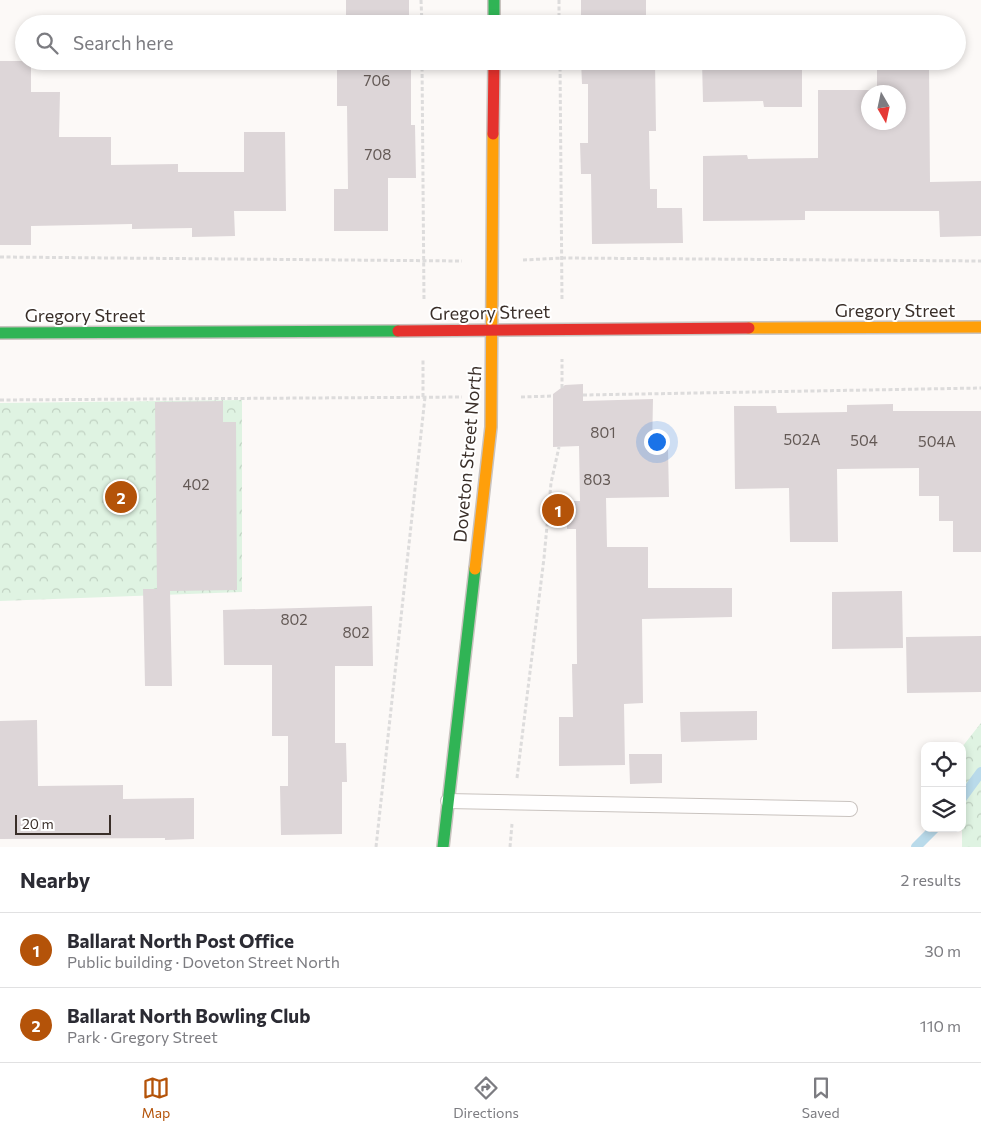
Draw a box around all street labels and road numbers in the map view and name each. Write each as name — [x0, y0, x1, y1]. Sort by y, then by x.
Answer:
street label: Gregory Street — [835, 299, 955, 321]
street label: Gregory Street — [429, 300, 551, 324]
street label: Gregory Street — [25, 304, 145, 326]
street label: Doveton Street North — [448, 365, 486, 543]

